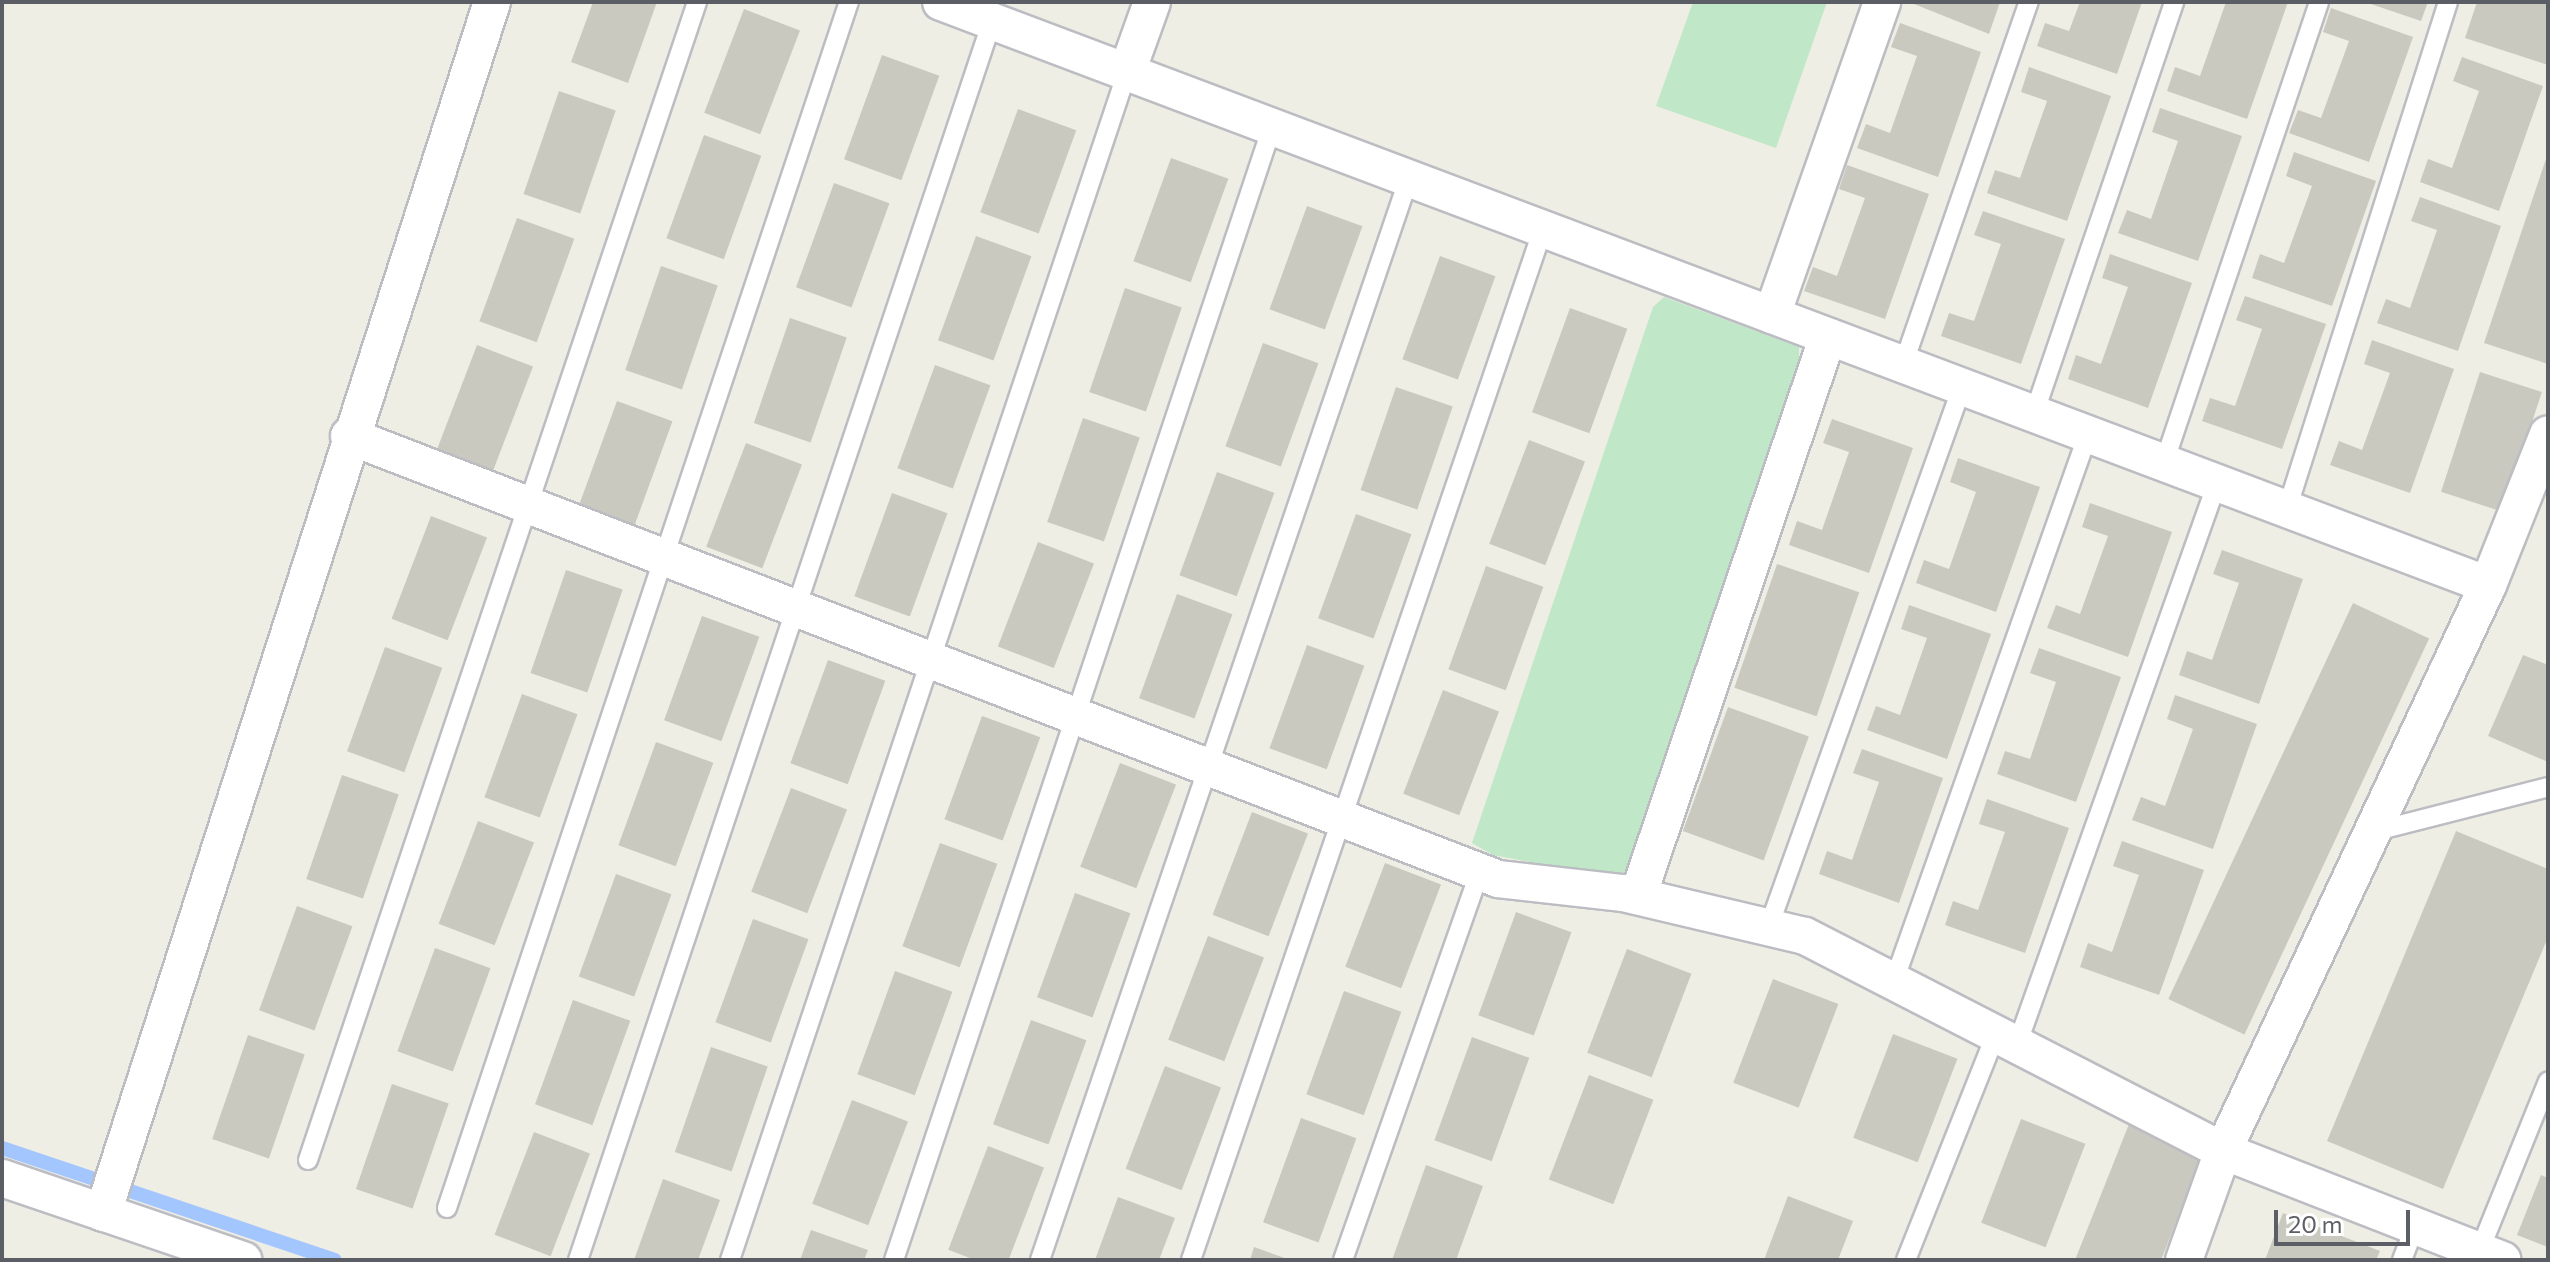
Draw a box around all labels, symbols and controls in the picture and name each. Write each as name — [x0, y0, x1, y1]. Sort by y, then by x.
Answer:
scale bar — [2278, 1194, 2414, 1244]
text: 20 m — [2288, 1209, 2342, 1238]

